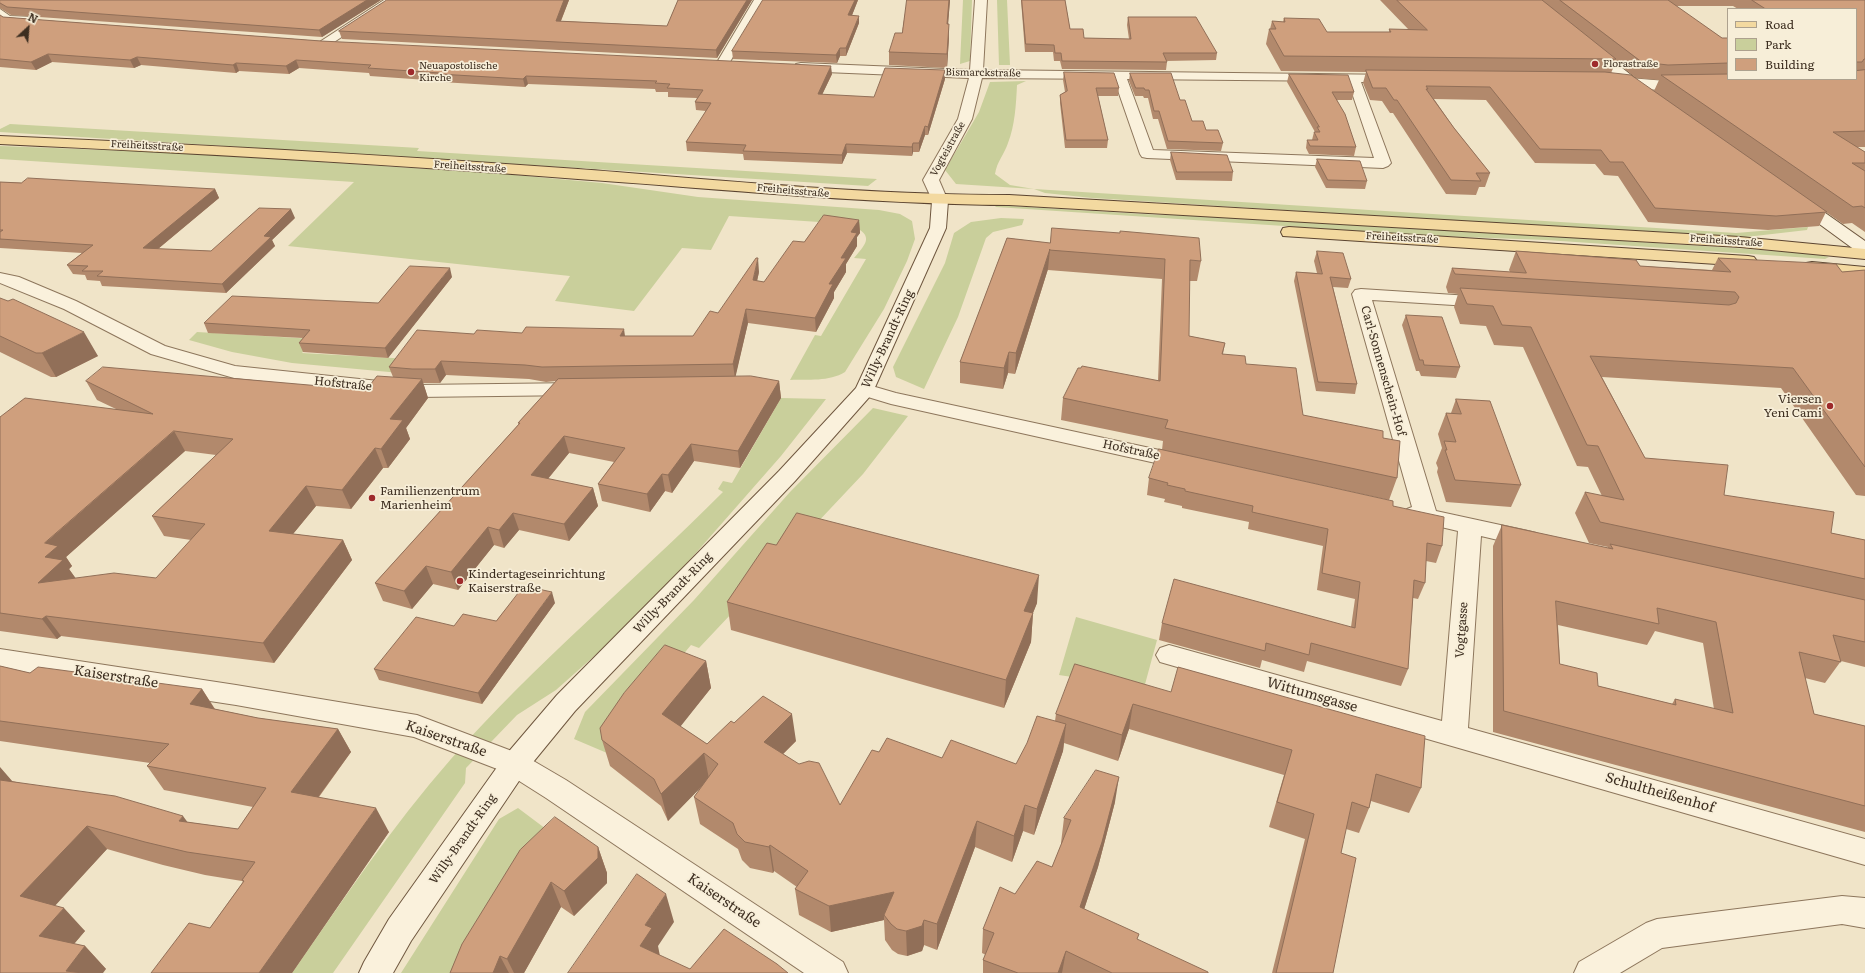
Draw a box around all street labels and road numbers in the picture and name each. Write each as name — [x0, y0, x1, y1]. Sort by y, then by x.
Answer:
street label: Bismarckstraße — [945, 66, 1021, 80]
street label: Vogteistraße — [928, 120, 968, 178]
street label: Freiheitsstraße — [110, 138, 184, 154]
street label: Freiheitsstraße — [433, 158, 507, 176]
street label: Freiheitsstraße — [756, 182, 830, 200]
street label: Freiheitsstraße — [1365, 230, 1439, 246]
street label: Freiheitsstraße — [1689, 232, 1763, 250]
street label: Willy-Brandt-Ring — [859, 288, 917, 390]
street label: Carl-Sonnenschein-Hof — [1357, 304, 1409, 438]
street label: Hofstraße — [313, 374, 373, 394]
street label: Hofstraße — [1101, 437, 1161, 463]
street label: Willy-Brandt-Ring — [631, 550, 715, 636]
street label: Vogtgasse — [1453, 601, 1471, 659]
street label: Kaiserstraße — [73, 662, 159, 692]
street label: Wittumsgasse — [1264, 674, 1360, 716]
street label: Kaiserstraße — [403, 717, 489, 761]
street label: Schultheißenhof — [1603, 769, 1717, 817]
street label: Willy-Brandt-Ring — [426, 791, 500, 887]
street label: Kaiserstraße — [684, 870, 764, 932]

